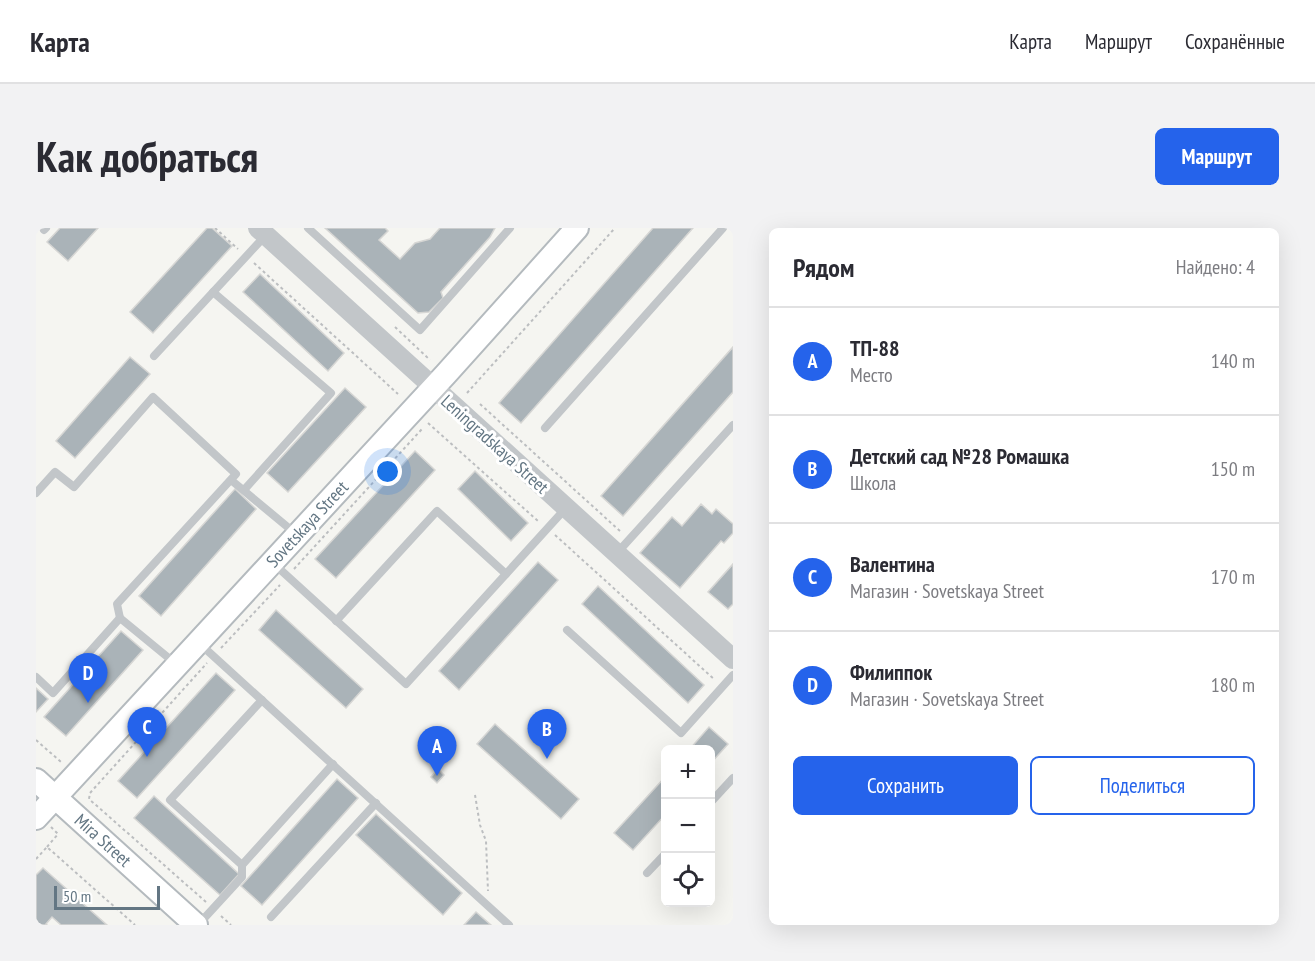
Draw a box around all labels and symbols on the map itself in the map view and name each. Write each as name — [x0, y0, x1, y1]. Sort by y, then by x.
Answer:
street label: Leningradskaya Street — [436, 390, 554, 498]
your location — [373, 457, 402, 486]
street label: Sovetskaya Street — [261, 476, 353, 572]
pin: D — [68, 654, 108, 703]
pin: C — [128, 708, 166, 757]
pin: B — [528, 710, 566, 759]
pin: A — [418, 726, 456, 776]
street label: Mira Street — [70, 809, 136, 872]
scale bar — [54, 883, 160, 910]

